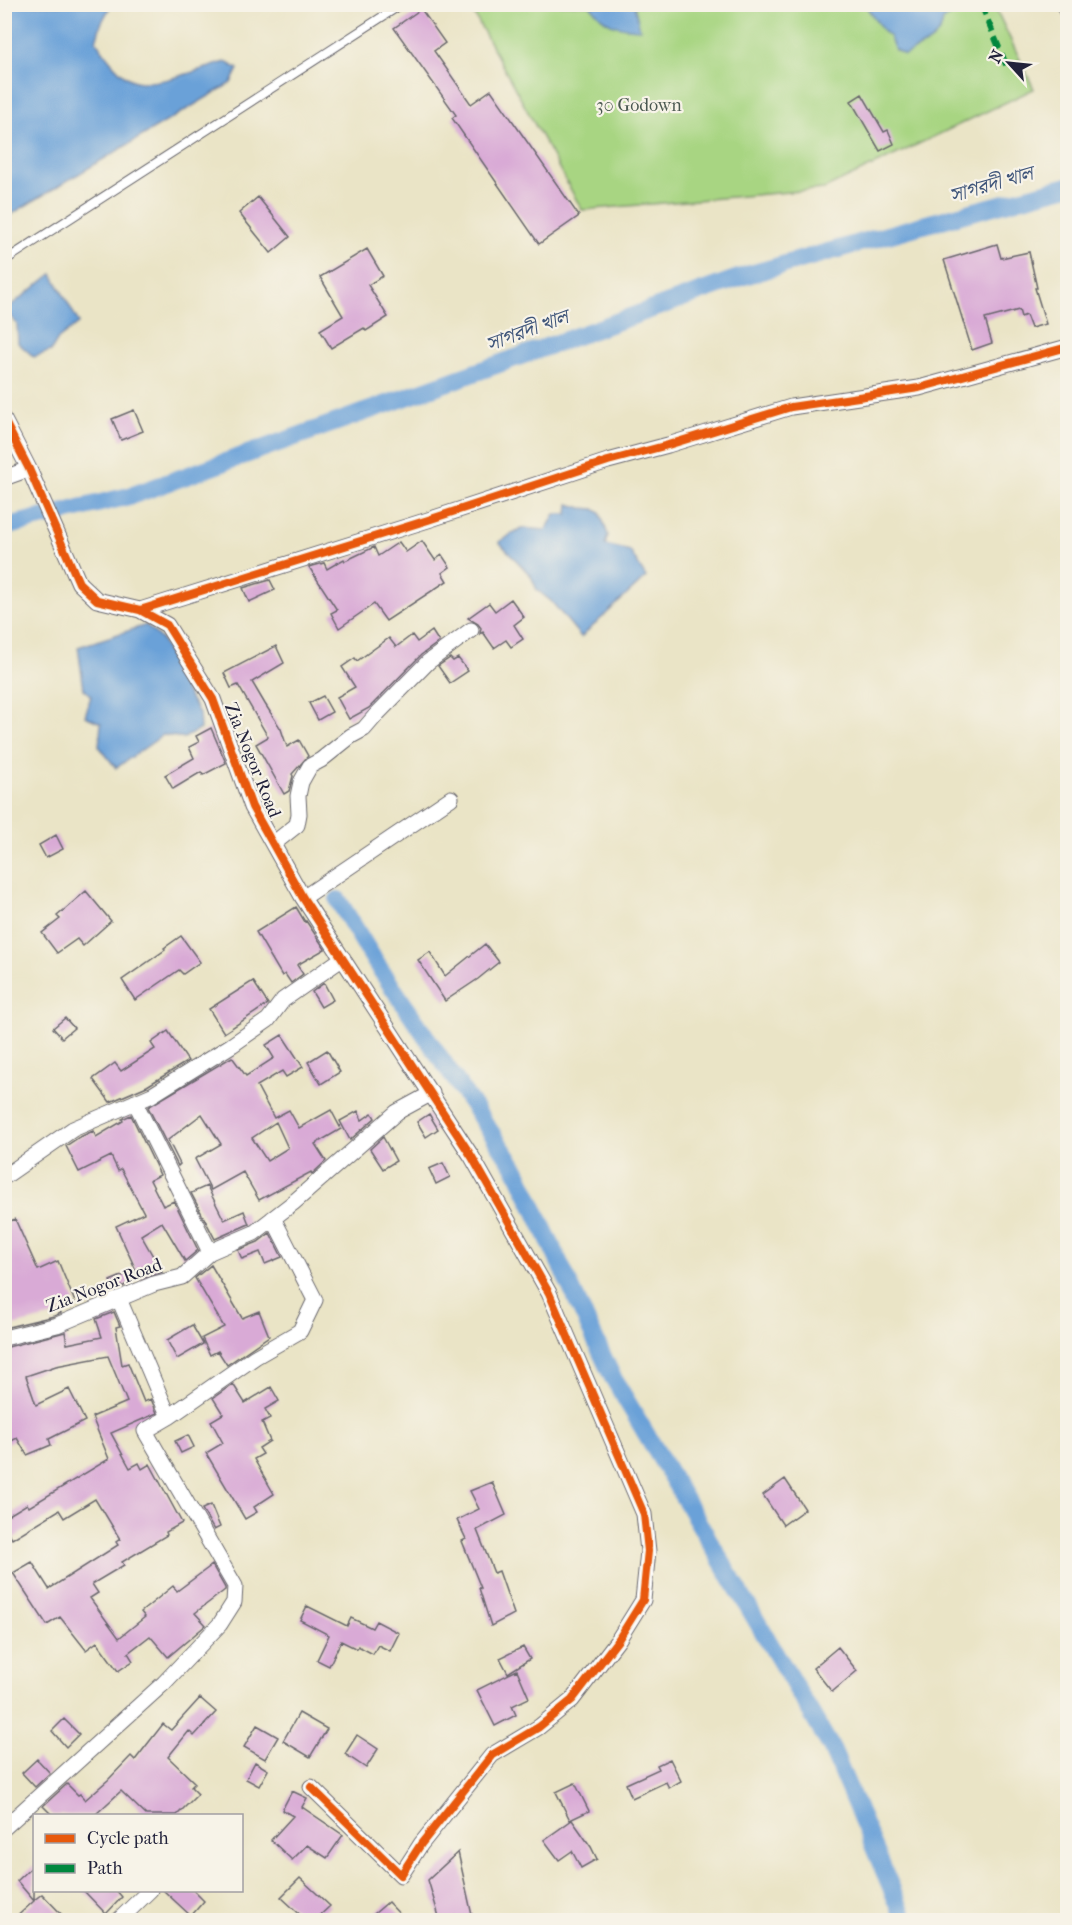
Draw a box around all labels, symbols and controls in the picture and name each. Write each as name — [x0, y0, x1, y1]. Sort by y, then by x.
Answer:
north arrow — [979, 33, 1039, 93]
text: N — [985, 46, 1008, 66]
park label: 30 Godown — [596, 95, 682, 116]
water label: সাগরদী খাল — [946, 160, 1039, 207]
water label: সাগরদী খাল — [483, 303, 575, 356]
street label: Zia Nogor Road — [220, 700, 285, 821]
street label: Zia Nogor Road — [43, 1254, 165, 1317]
legend — [33, 1814, 243, 1892]
text: Cycle path — [87, 1828, 168, 1849]
text: Path — [87, 1858, 123, 1879]

